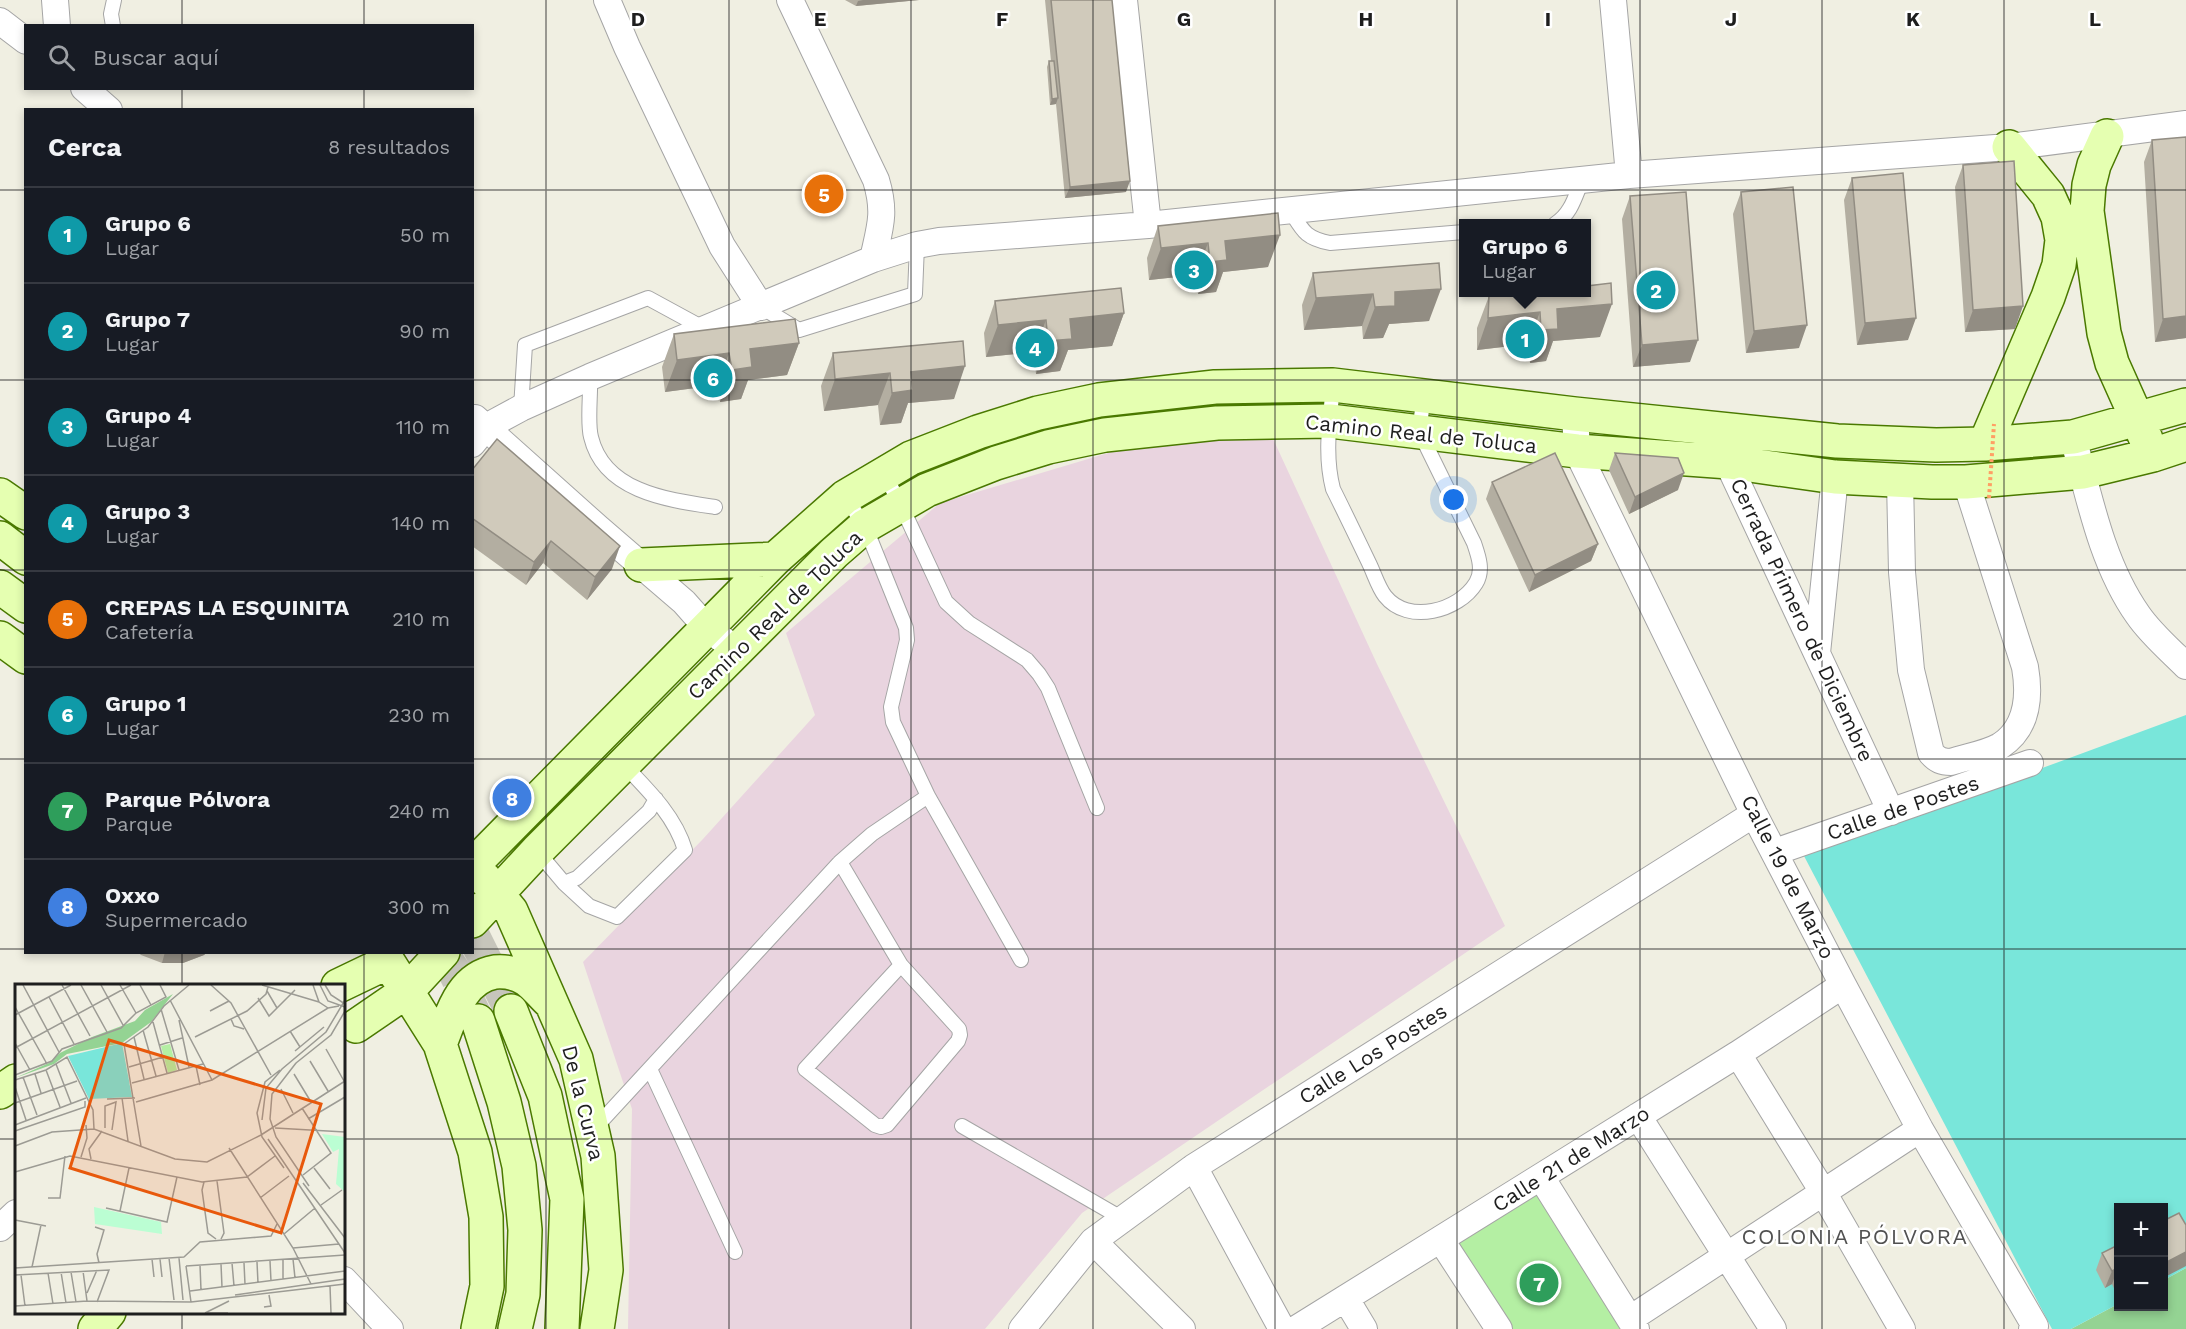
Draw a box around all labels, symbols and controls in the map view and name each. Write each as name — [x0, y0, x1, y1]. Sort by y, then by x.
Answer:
text: D — [631, 7, 645, 31]
text: E — [814, 7, 826, 31]
text: F — [996, 7, 1008, 31]
text: G — [1177, 7, 1191, 31]
text: H — [1359, 7, 1373, 31]
text: I — [1545, 7, 1551, 31]
text: J — [1725, 7, 1737, 31]
text: K — [1906, 7, 1920, 31]
text: L — [2089, 7, 2101, 31]
search box — [24, 24, 474, 90]
icon: search — [45, 41, 78, 74]
text: Buscar aquí — [93, 45, 219, 70]
text: Cerca — [48, 132, 122, 162]
text: 8 resultados — [328, 135, 450, 159]
pin: 5 — [804, 172, 844, 216]
text: Grupo 6 — [105, 211, 191, 236]
popup — [1459, 219, 1591, 297]
text: 1 — [63, 223, 72, 247]
text: 50 m — [400, 223, 450, 247]
text: Grupo 6 — [1482, 234, 1568, 259]
text: Lugar — [105, 236, 159, 260]
pin: 3 — [1174, 248, 1214, 292]
text: Lugar — [1482, 259, 1536, 283]
pin: 2 — [1636, 268, 1676, 312]
text: Grupo 7 — [105, 307, 190, 332]
pin: 1 — [1506, 316, 1544, 362]
text: 2 — [62, 319, 73, 343]
text: 90 m — [399, 319, 450, 343]
pin: 4 — [1016, 326, 1054, 370]
text: Lugar — [105, 332, 159, 356]
pin: 6 — [694, 356, 732, 400]
text: Grupo 4 — [105, 403, 191, 428]
street label: Camino Real de Toluca — [1304, 409, 1538, 458]
text: 3 — [62, 415, 73, 439]
text: 110 m — [396, 415, 450, 439]
text: Lugar — [105, 428, 159, 452]
street label: Cerrada Primero de Diciembre — [1726, 474, 1879, 766]
your location — [1439, 485, 1468, 514]
text: Grupo 3 — [105, 499, 190, 524]
text: 4 — [61, 511, 74, 535]
text: 140 m — [392, 511, 450, 535]
text: Lugar — [105, 524, 159, 548]
street label: Camino Real de Toluca — [682, 525, 867, 705]
text: CREPAS LA ESQUINITA — [105, 595, 349, 620]
text: 5 — [62, 607, 73, 631]
text: 210 m — [392, 607, 450, 631]
text: Cafetería — [105, 620, 193, 644]
text: Grupo 1 — [105, 691, 187, 716]
text: 6 — [61, 703, 74, 727]
text: 230 m — [388, 703, 450, 727]
text: Lugar — [105, 716, 159, 740]
street label: Calle de Postes — [1824, 770, 1982, 845]
pin: 8 — [492, 776, 532, 820]
text: Parque Pólvora — [105, 787, 270, 812]
street label: Calle 19 de Marzo — [1736, 791, 1841, 963]
text: 7 — [61, 799, 74, 823]
text: 240 m — [388, 799, 450, 823]
text: Parque — [105, 812, 173, 836]
text: Oxxo — [105, 883, 160, 908]
text: 8 — [61, 895, 74, 919]
text: 300 m — [388, 895, 450, 919]
text: Supermercado — [105, 908, 248, 932]
inset map — [15, 984, 345, 1314]
street label: Calle Los Postes — [1294, 998, 1451, 1109]
street label: De la Curva — [557, 1043, 610, 1163]
street label: Calle 21 de Marzo — [1488, 1100, 1654, 1217]
map controls — [2114, 1203, 2168, 1311]
button: + — [2114, 1203, 2168, 1257]
district label: COLONIA PÓLVORA — [1741, 1224, 1969, 1249]
button: − — [2114, 1257, 2168, 1311]
pin: 7 — [1520, 1260, 1558, 1306]

